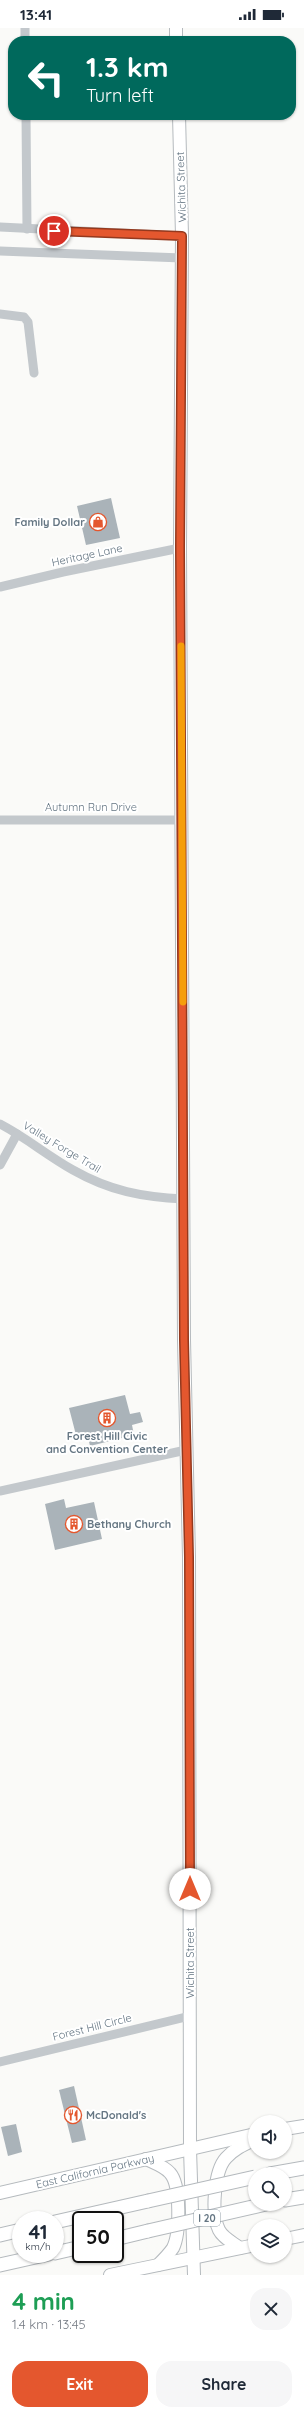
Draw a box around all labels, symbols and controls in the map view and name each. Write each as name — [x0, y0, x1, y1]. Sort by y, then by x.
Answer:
text: 13:41 — [20, 5, 52, 24]
text: 1.3 km — [86, 49, 169, 84]
icon: left — [20, 52, 72, 104]
text: Turn left — [86, 84, 154, 107]
street label: Wichita Street — [173, 151, 189, 223]
pin — [37, 214, 71, 248]
icon: arrive — [43, 220, 65, 242]
shop icon: Family Dollar — [88, 512, 108, 532]
place label: Family Dollar — [15, 515, 85, 529]
street label: Heritage Lane — [50, 541, 124, 569]
street label: Autumn Run Drive — [45, 800, 137, 814]
street label: Valley Forge Trail — [20, 1118, 104, 1176]
building icon: Forest Hill Civic and Convention Center — [97, 1408, 117, 1428]
place label: Forest Hill Civic and Convention Center — [46, 1429, 168, 1456]
building icon: Bethany Church — [64, 1514, 84, 1534]
place label: Bethany Church — [87, 1517, 171, 1531]
position arrow — [169, 1868, 211, 1910]
street label: Wichita Street — [183, 1927, 197, 1998]
street label: Forest Hill Circle — [51, 2010, 133, 2044]
restaurant icon: McDonald's — [63, 2105, 83, 2125]
place label: McDonald's — [86, 2108, 146, 2122]
map controls — [248, 2115, 292, 2263]
button: sound — [248, 2115, 292, 2159]
street label: East California Parkway — [35, 2151, 155, 2191]
button: search — [248, 2167, 292, 2211]
road number: I 20 — [194, 2210, 220, 2226]
speed limit sign: 50 — [72, 2211, 124, 2263]
text: 41 — [29, 2219, 47, 2244]
button: layers — [248, 2219, 292, 2263]
text: km/h — [25, 2240, 51, 2253]
text: 4 min — [12, 2286, 75, 2316]
button: close — [250, 2288, 292, 2330]
text: 1.4 km · 13:45 — [12, 2316, 86, 2332]
button: Exit — [12, 2361, 148, 2407]
button: Share — [156, 2361, 292, 2407]

